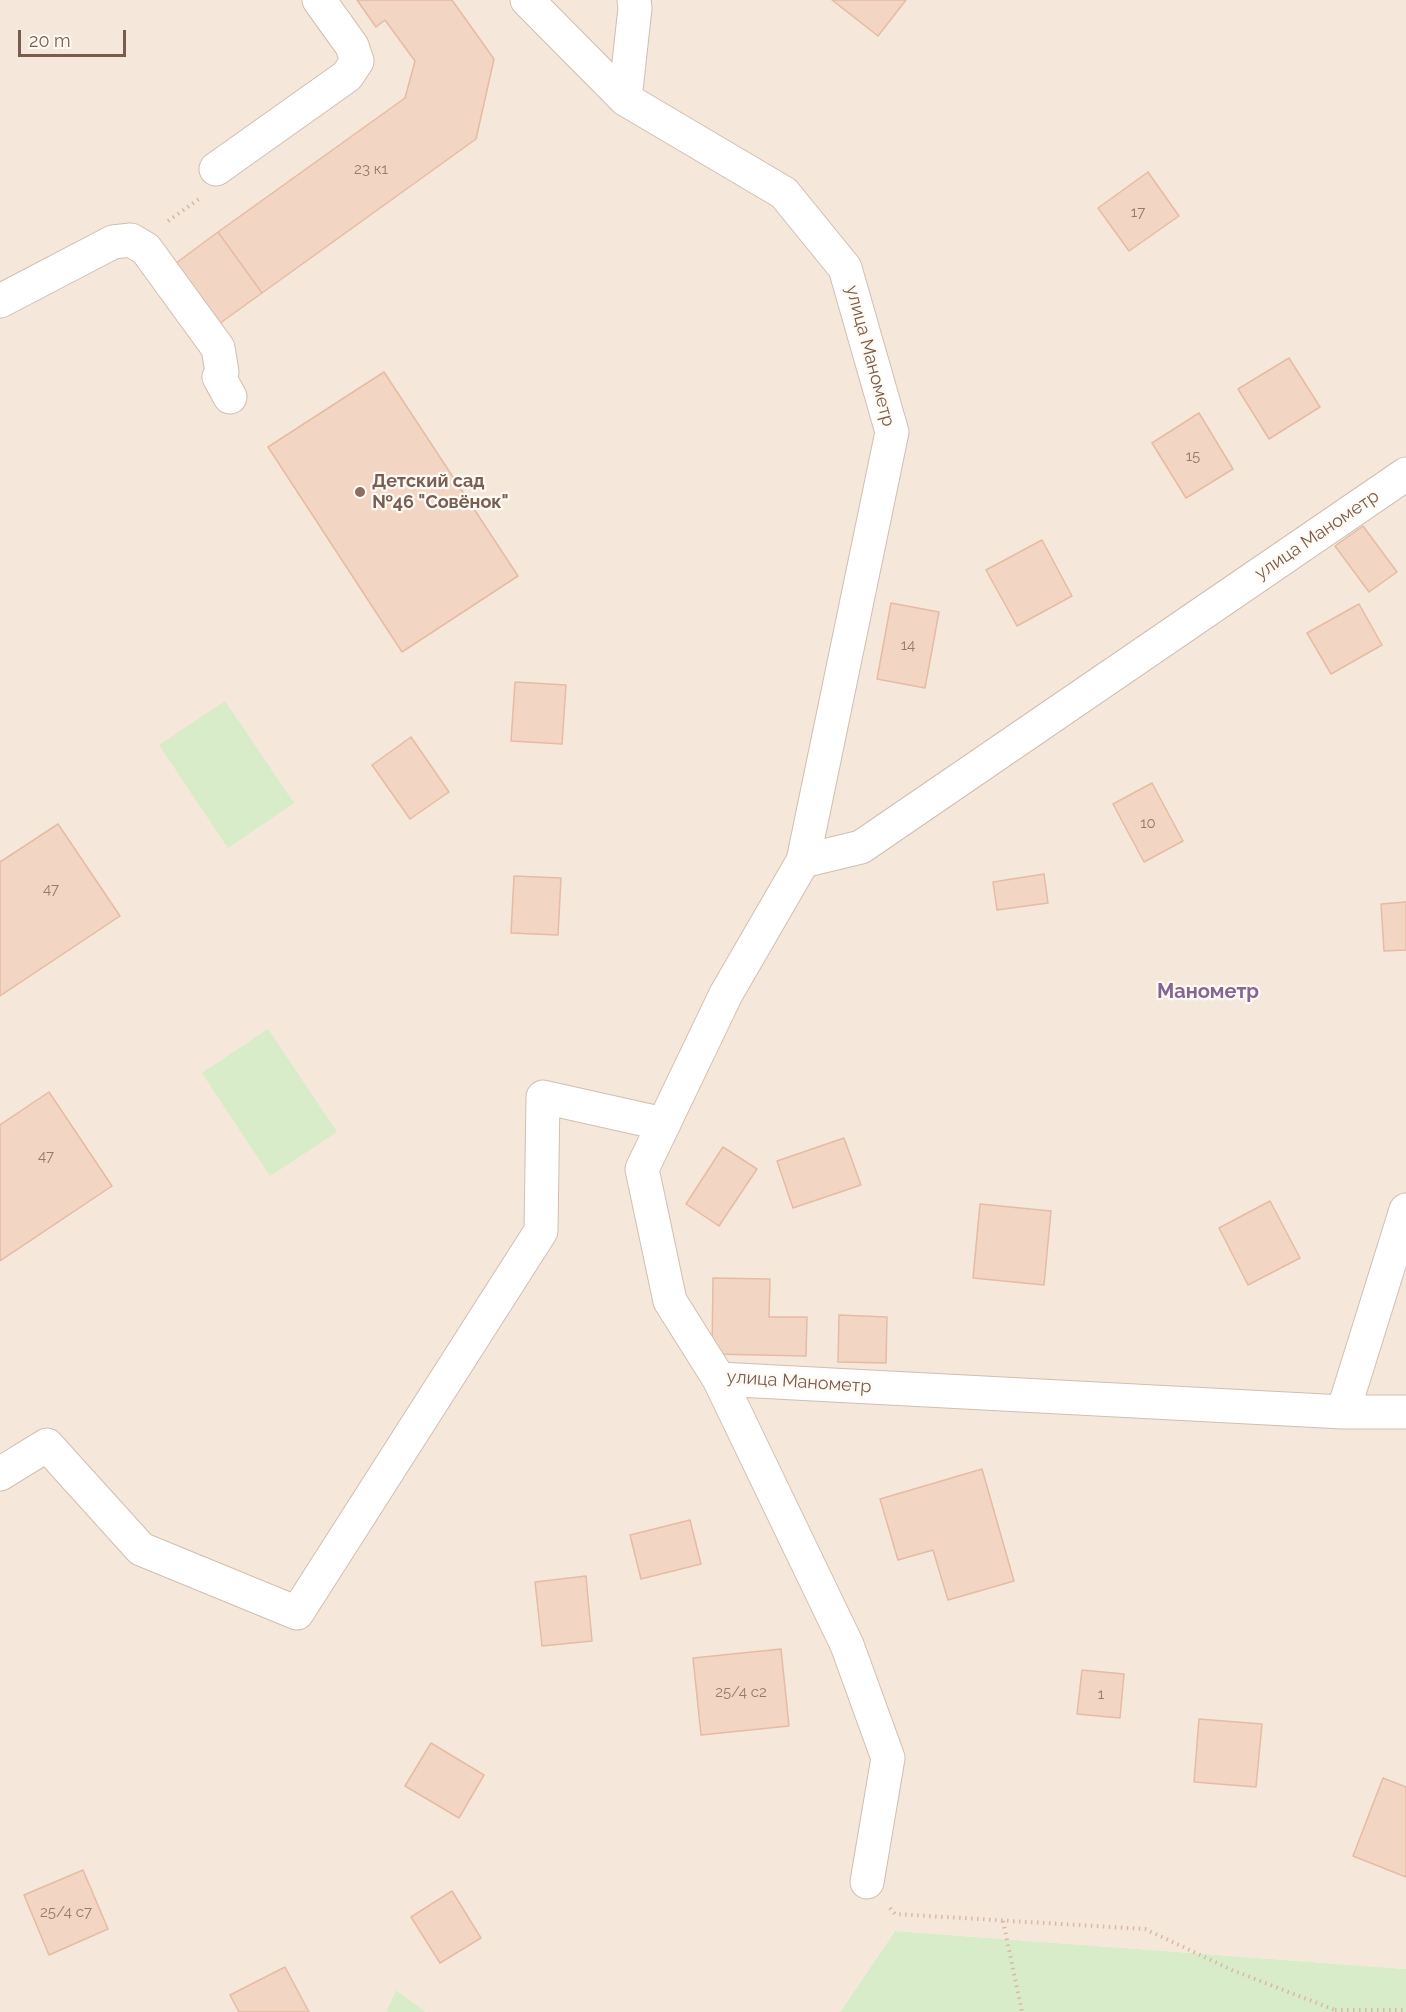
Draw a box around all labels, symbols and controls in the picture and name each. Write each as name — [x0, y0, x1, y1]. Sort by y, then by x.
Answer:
scale bar — [21, 18, 129, 56]
text: 20 m — [29, 30, 71, 51]
house number: 23 к1 — [354, 160, 388, 178]
house number: 17 — [1131, 203, 1145, 221]
street label: улица Манометр — [841, 283, 899, 429]
house number: 15 — [1186, 447, 1200, 465]
place label: Детский сад №46 "Совёнок" — [372, 471, 509, 514]
marker: Детский сад №46 "Совёнок" — [353, 485, 367, 499]
street label: улица Манометр — [1251, 485, 1383, 585]
house number: 14 — [901, 636, 915, 654]
house number: 10 — [1140, 814, 1156, 832]
house number: 47 — [43, 880, 59, 898]
district label: Манометр — [1157, 980, 1259, 1004]
house number: 47 — [38, 1147, 54, 1165]
street label: улица Манометр — [726, 1366, 872, 1398]
house number: 25/4 с2 — [715, 1683, 767, 1701]
house number: 1 — [1098, 1685, 1104, 1703]
house number: 25/4 с7 — [40, 1903, 92, 1921]

